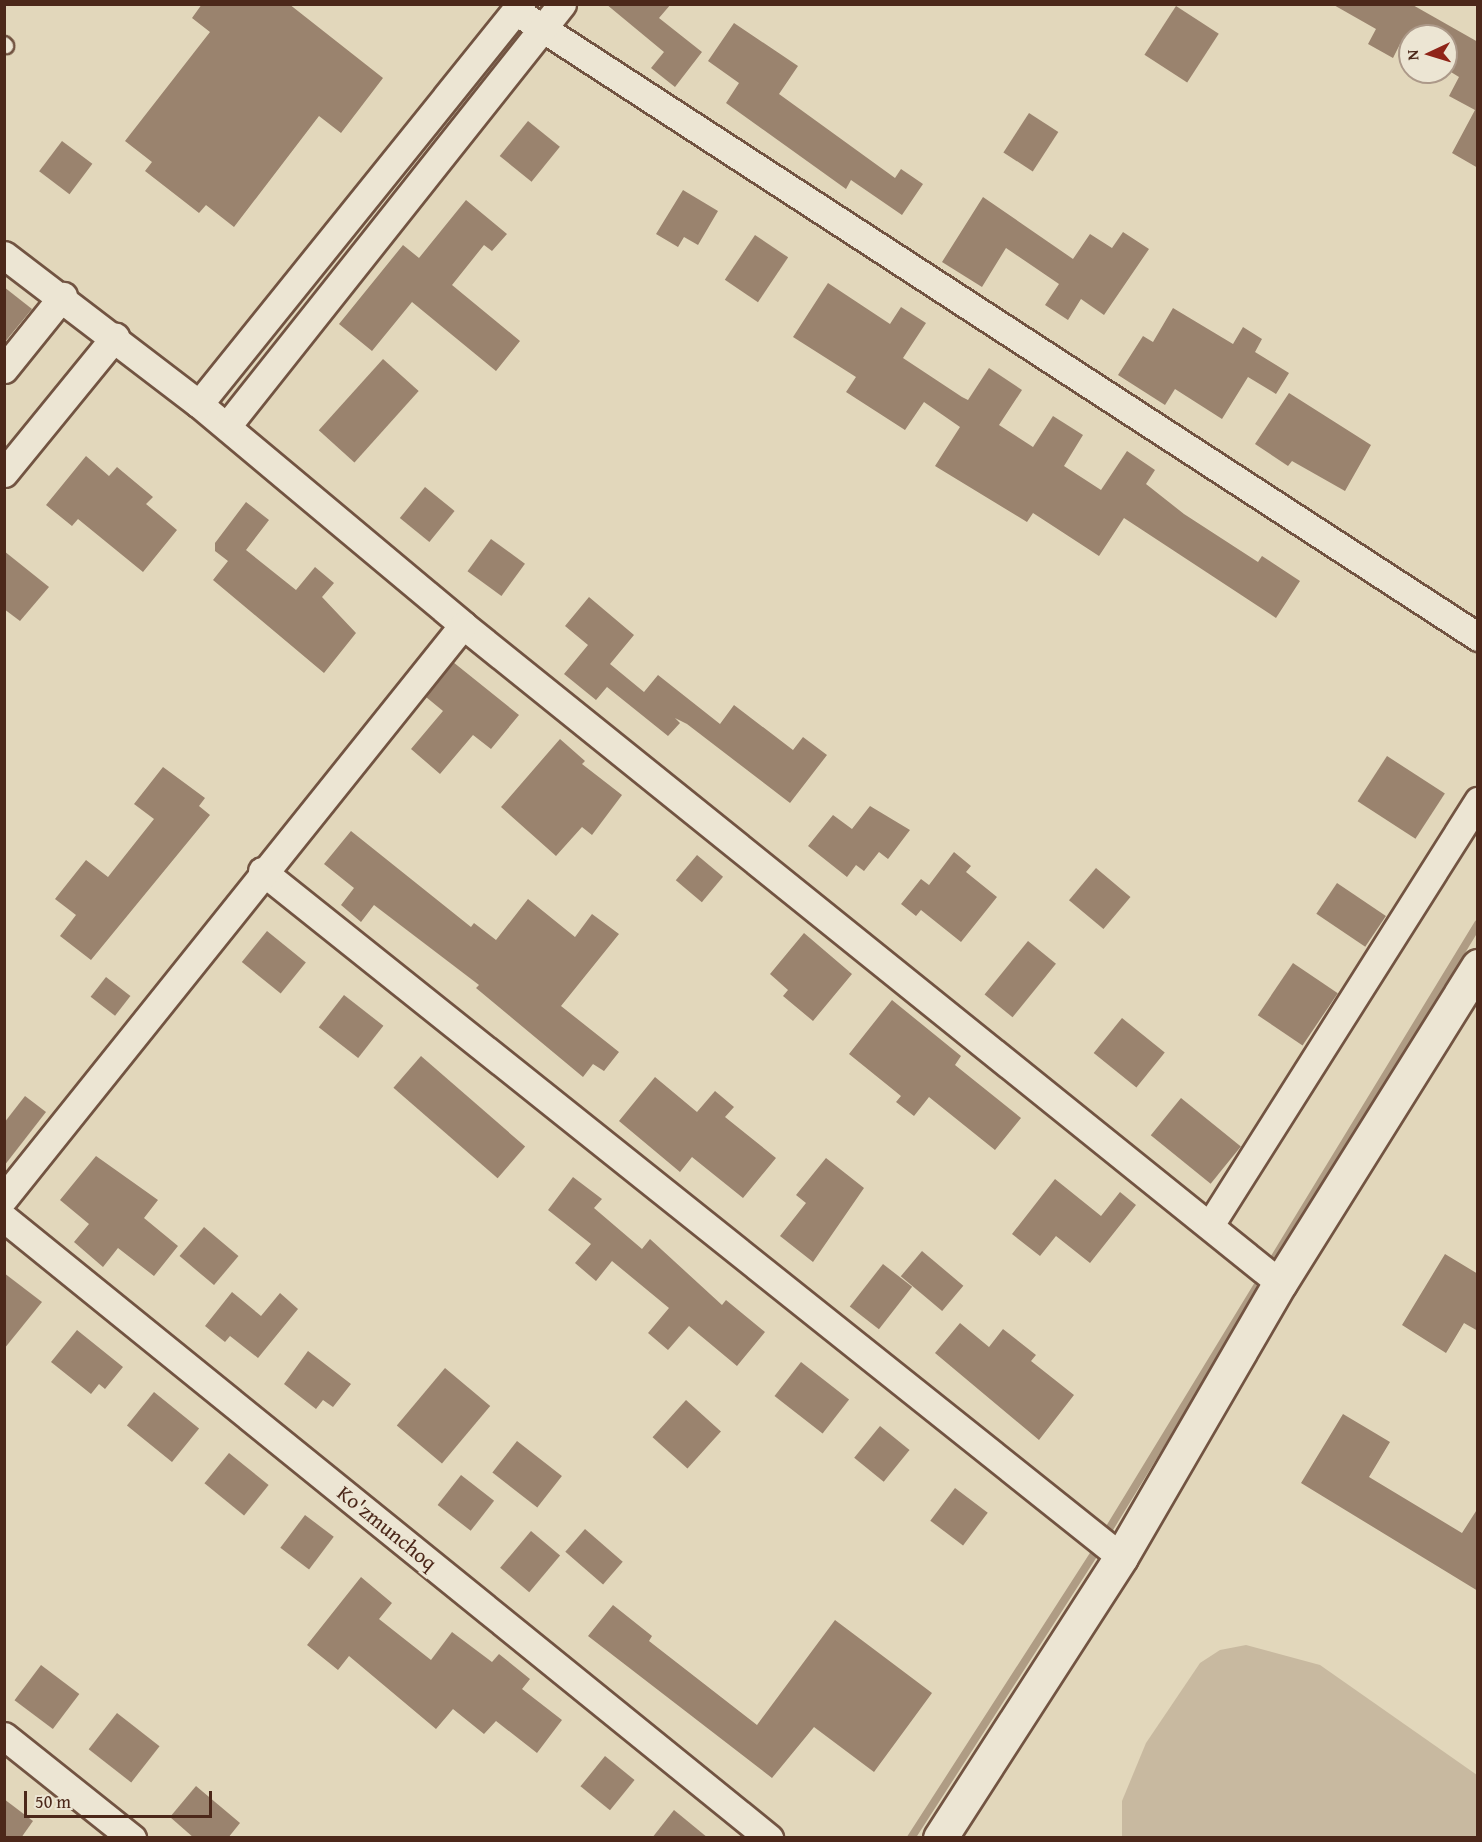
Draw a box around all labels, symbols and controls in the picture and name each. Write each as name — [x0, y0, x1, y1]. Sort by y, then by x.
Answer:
north arrow — [1398, 24, 1458, 84]
text: N — [1400, 49, 1424, 61]
street label: Ko'zmunchoq — [332, 1480, 442, 1576]
scale bar — [27, 1779, 214, 1817]
text: 50 m — [35, 1788, 71, 1815]

